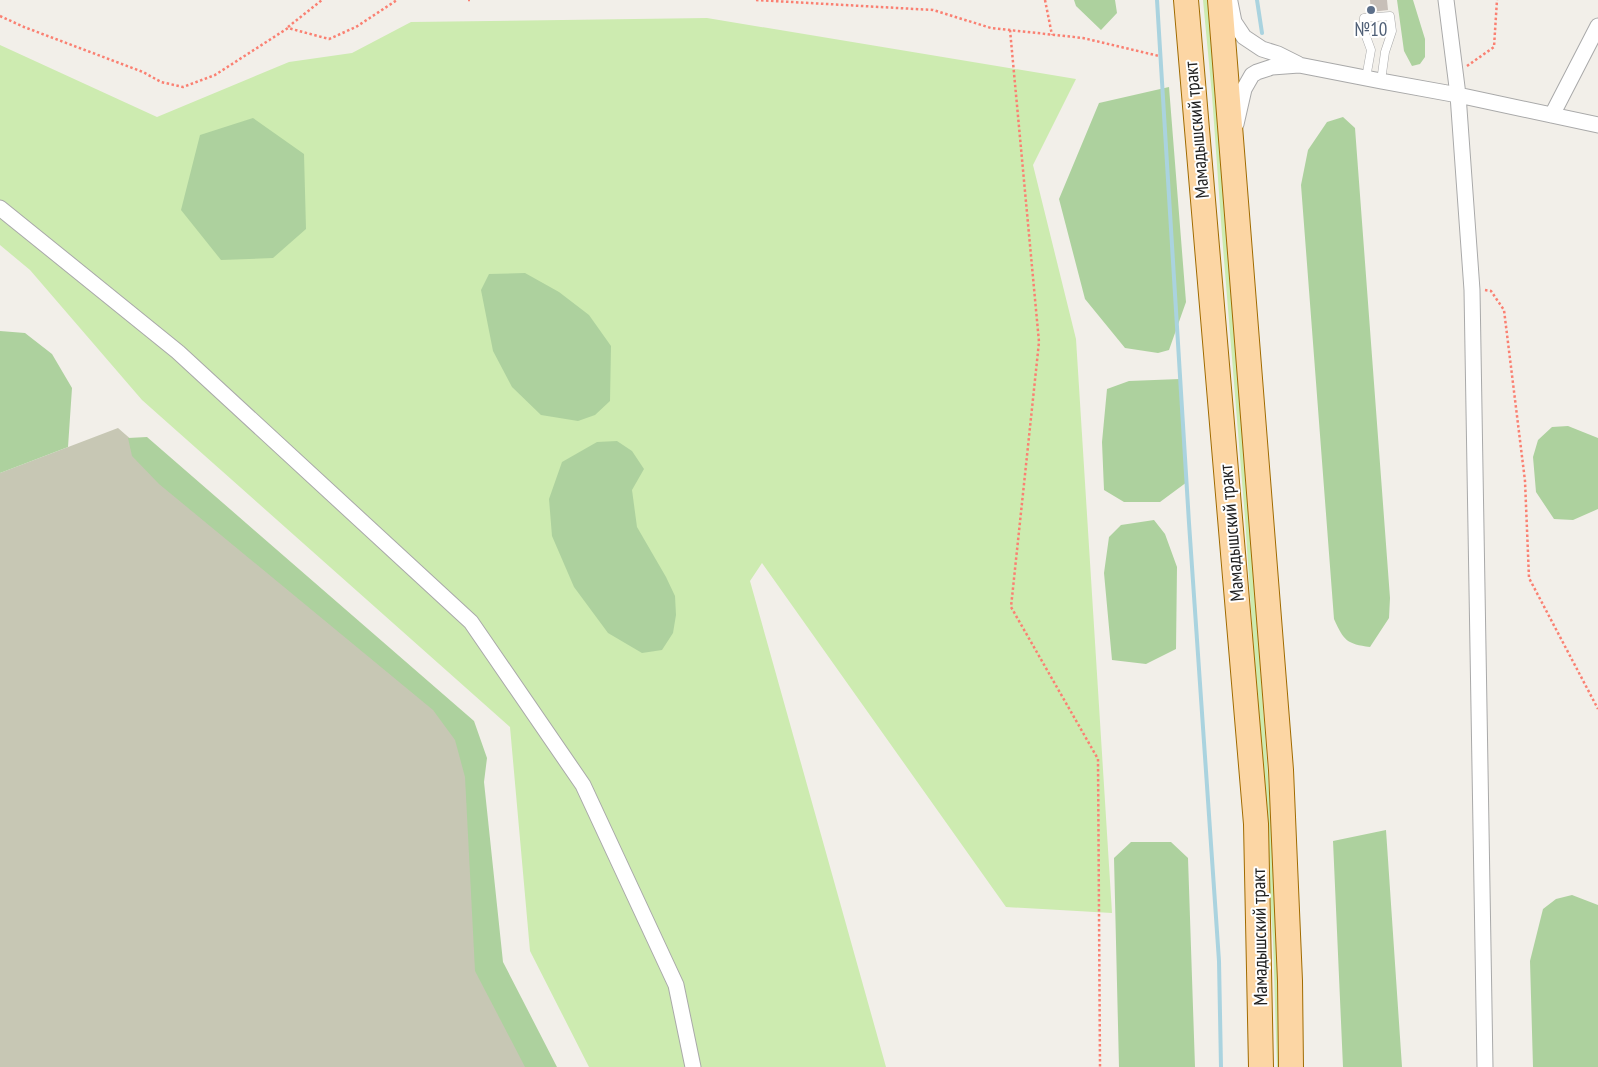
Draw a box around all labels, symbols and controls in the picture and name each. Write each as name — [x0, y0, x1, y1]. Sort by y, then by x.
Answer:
marker: №10 — [1365, 4, 1377, 16]
place label: №10 — [1355, 17, 1387, 41]
street label: Мамадышский тракт — [1178, 60, 1214, 199]
street label: Мамадышский тракт — [1213, 463, 1249, 602]
street label: Мамадышский тракт — [1246, 867, 1272, 1006]

